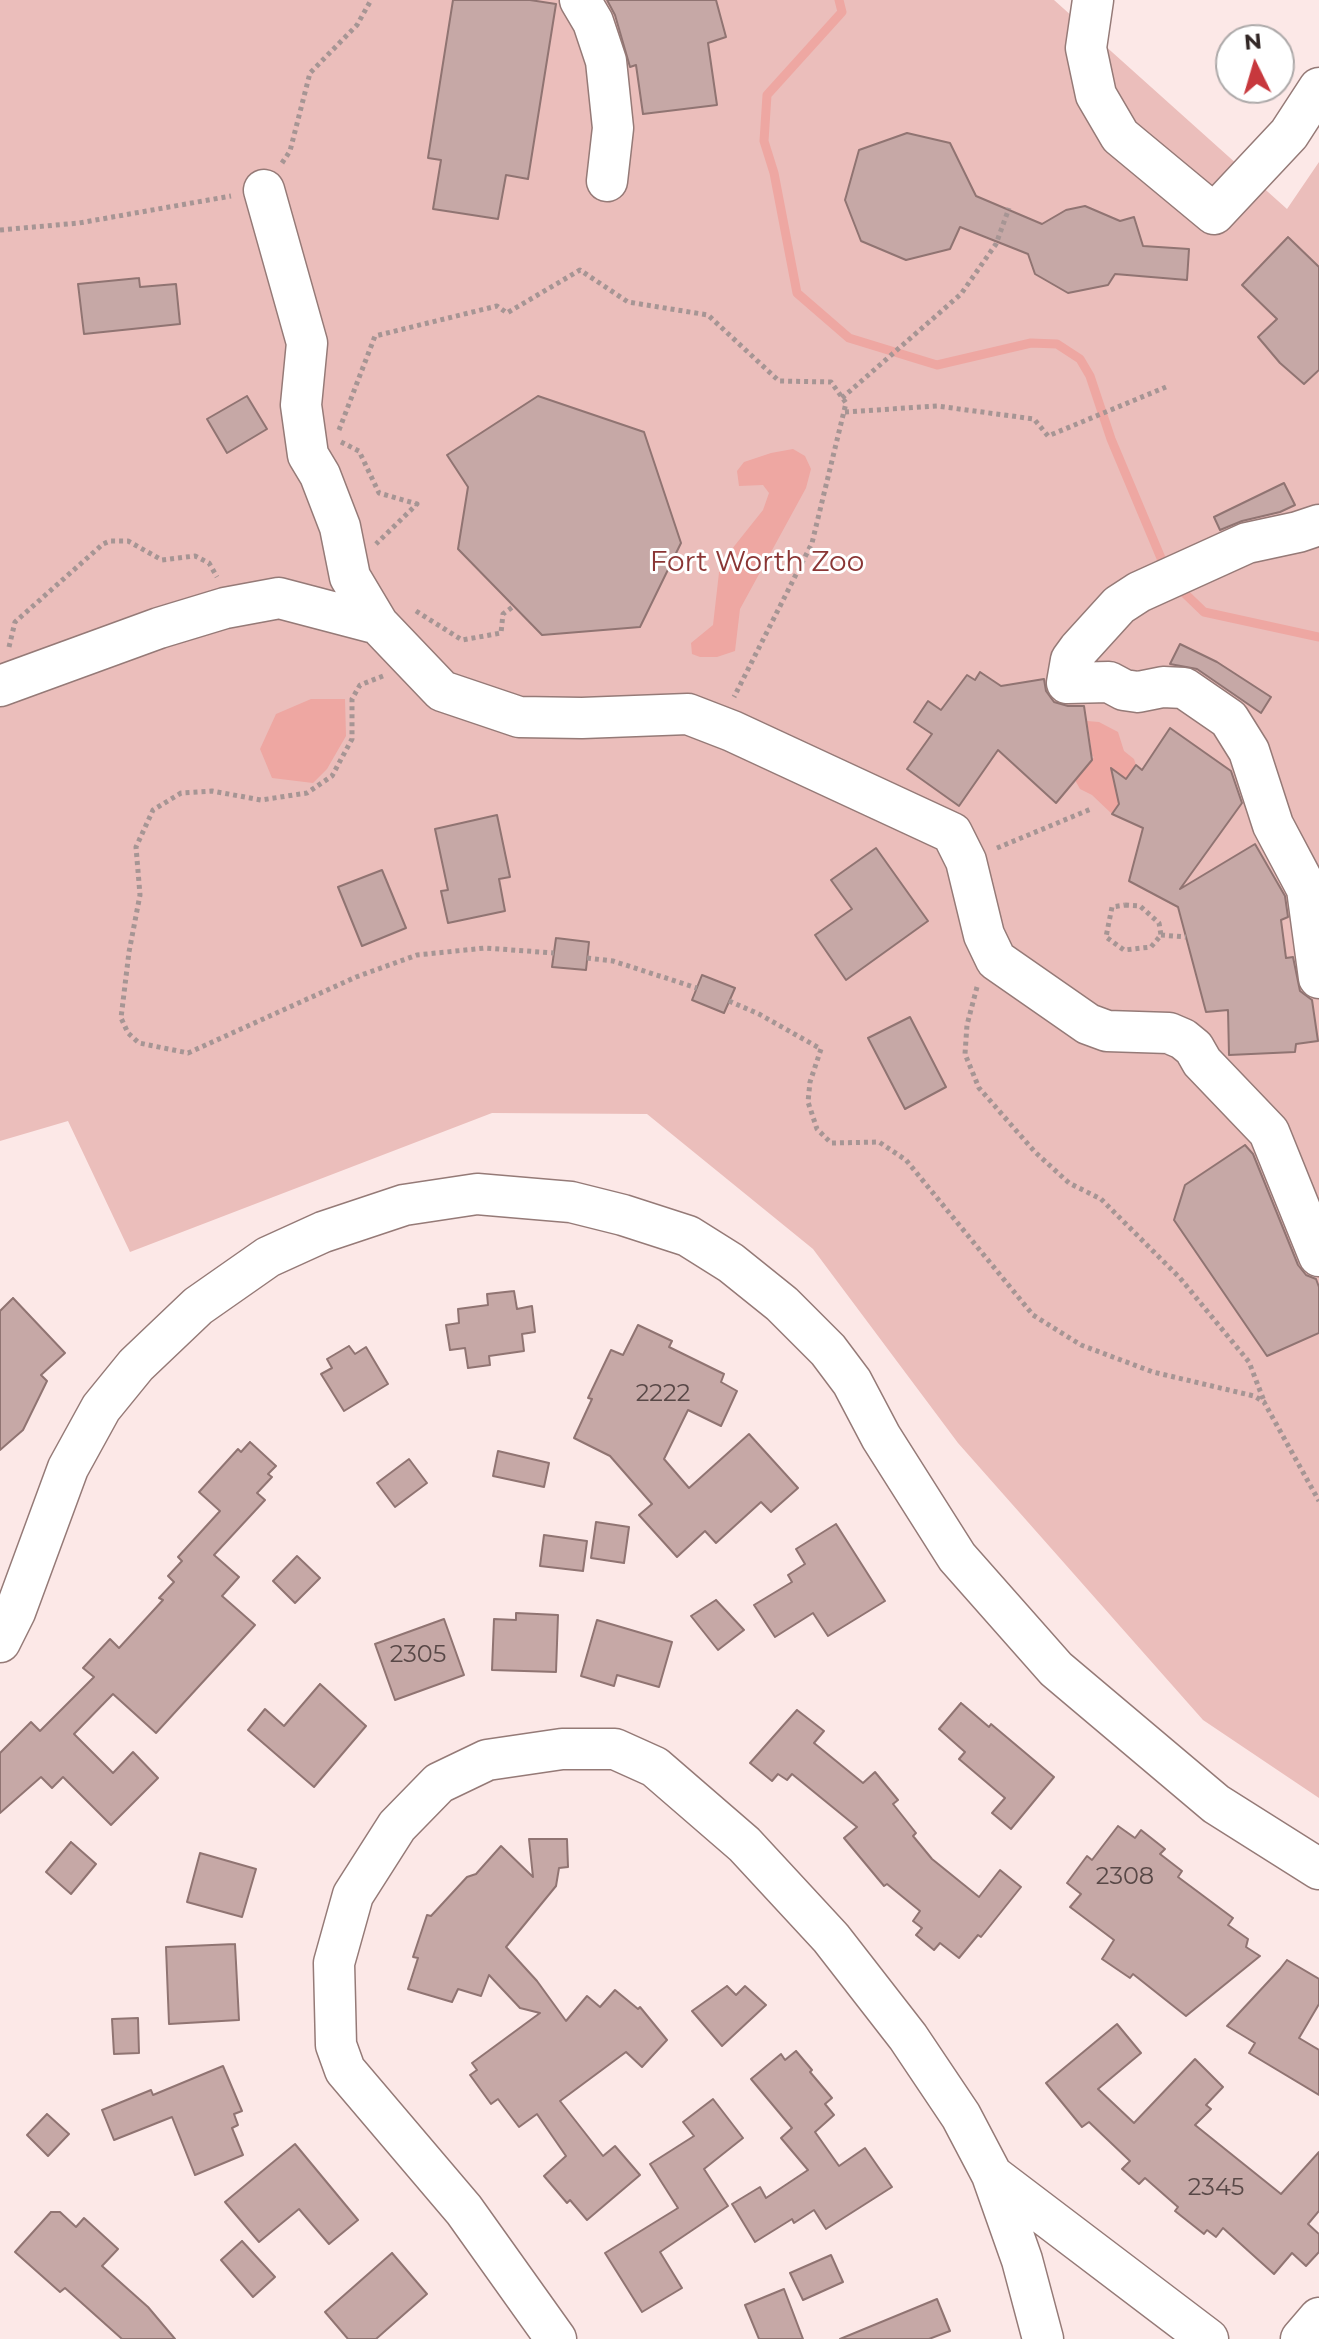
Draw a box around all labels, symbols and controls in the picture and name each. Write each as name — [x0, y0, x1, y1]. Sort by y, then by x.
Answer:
north arrow — [1215, 24, 1295, 104]
text: N — [1243, 27, 1263, 56]
park label: Fort Worth Zoo — [650, 546, 864, 580]
house number: 2222 — [636, 1380, 690, 1408]
house number: 2305 — [390, 1641, 446, 1669]
house number: 2308 — [1096, 1863, 1154, 1891]
house number: 2345 — [1188, 2174, 1244, 2202]

